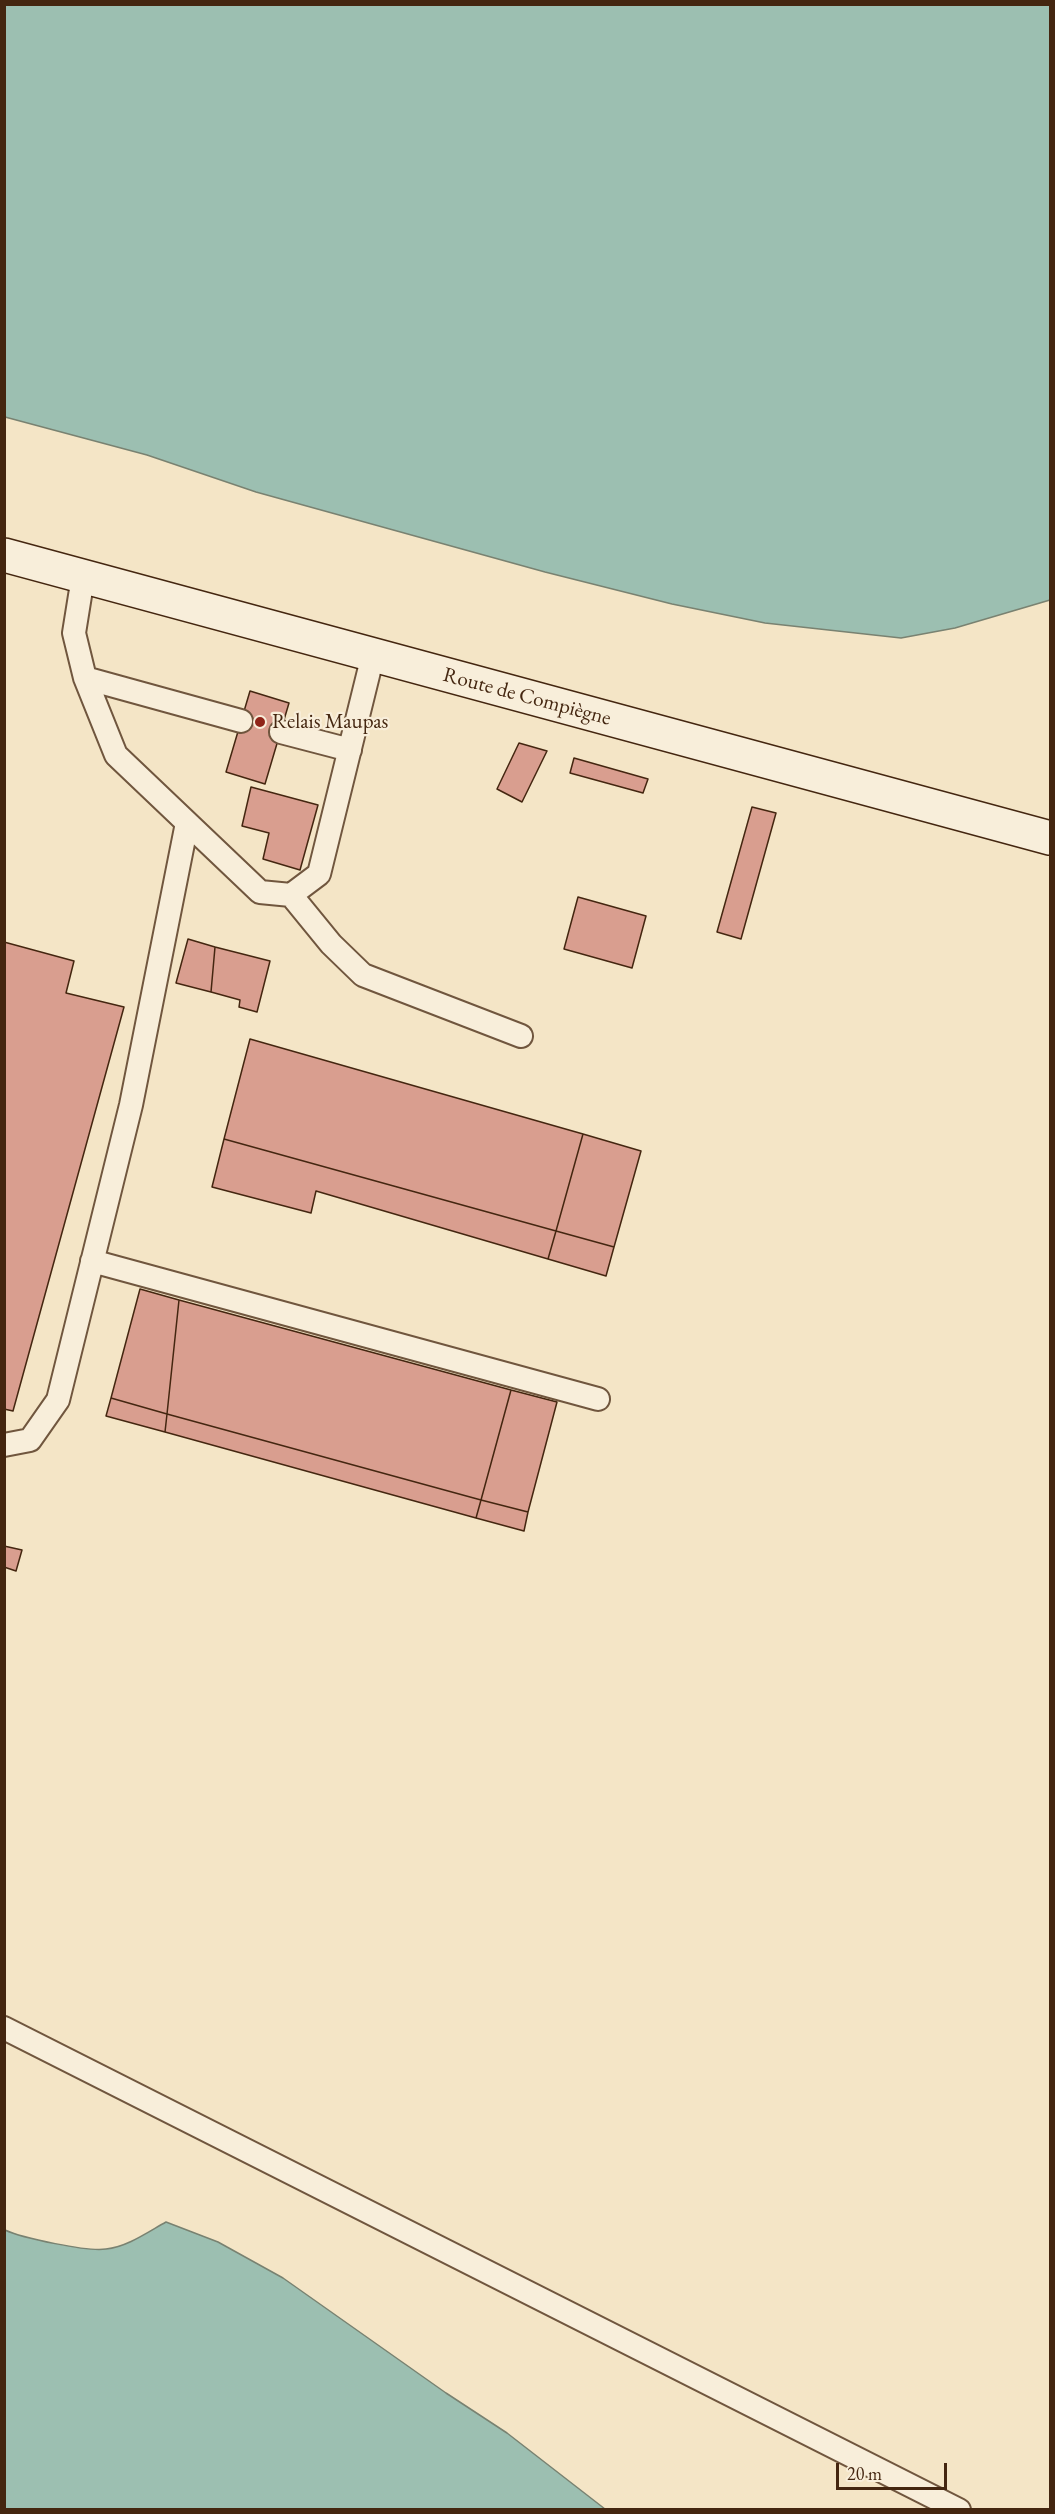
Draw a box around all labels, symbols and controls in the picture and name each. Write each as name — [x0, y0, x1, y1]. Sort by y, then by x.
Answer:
street label: Route de Compiègne — [440, 662, 614, 732]
place label: Relais Maupas — [272, 709, 388, 735]
marker: Relais Maupas — [253, 715, 267, 729]
scale bar — [839, 2451, 950, 2489]
text: 20 m — [847, 2462, 882, 2485]

